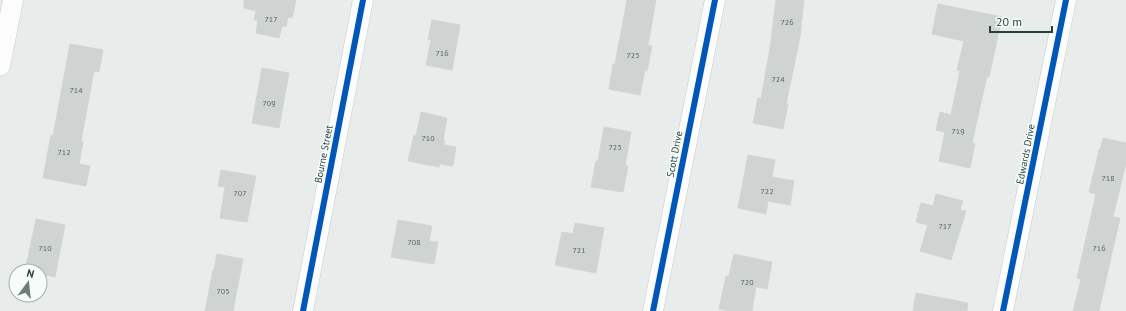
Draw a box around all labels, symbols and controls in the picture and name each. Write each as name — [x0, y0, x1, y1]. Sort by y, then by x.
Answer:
scale bar — [990, 8, 1052, 34]
house number: 717 — [264, 14, 278, 24]
text: 20 m — [996, 14, 1022, 29]
house number: 726 — [780, 17, 794, 27]
house number: 716 — [435, 48, 449, 58]
house number: 725 — [626, 50, 640, 60]
house number: 724 — [771, 74, 785, 84]
house number: 714 — [69, 85, 83, 95]
house number: 709 — [262, 98, 276, 108]
street label: Bourne Street — [312, 123, 336, 184]
street label: Edwards Drive — [1013, 123, 1038, 185]
house number: 719 — [951, 126, 965, 136]
street label: Scott Drive — [664, 130, 685, 178]
house number: 710 — [421, 133, 435, 143]
house number: 723 — [608, 142, 622, 152]
house number: 712 — [57, 147, 71, 157]
house number: 718 — [1101, 173, 1115, 183]
house number: 722 — [760, 186, 774, 196]
house number: 707 — [233, 188, 247, 198]
house number: 717 — [938, 221, 952, 231]
house number: 708 — [407, 237, 421, 247]
house number: 710 — [38, 243, 52, 253]
house number: 716 — [1092, 243, 1106, 253]
house number: 721 — [572, 245, 586, 255]
north arrow — [8, 263, 48, 303]
text: N — [25, 266, 36, 281]
house number: 720 — [740, 277, 754, 287]
house number: 705 — [216, 286, 230, 296]

